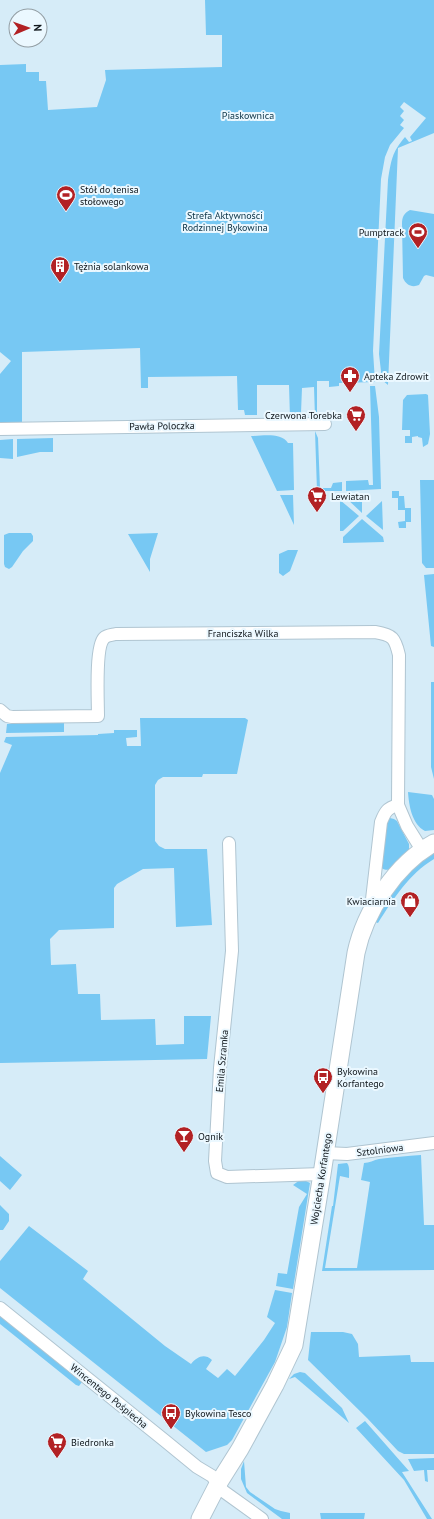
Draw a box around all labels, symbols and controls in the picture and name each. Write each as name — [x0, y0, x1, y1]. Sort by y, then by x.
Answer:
north arrow — [8, 8, 48, 48]
text: N — [31, 24, 45, 32]
park label: Piaskownica — [222, 109, 274, 122]
place label: Stół do tenisa stołowego — [80, 183, 139, 208]
sports icon: Stół do tenisa stołowego — [55, 184, 77, 212]
park label: Strefa Aktywności Rodzinnej Bykowina — [182, 209, 268, 234]
sports icon: Pumptrack — [407, 221, 429, 249]
place label: Pumptrack — [359, 226, 404, 239]
building icon: Tężnia solankowa — [49, 255, 71, 283]
place label: Tężnia solankowa — [74, 260, 149, 273]
pharmacy icon: Apteka Zdrowit — [339, 365, 361, 393]
place label: Apteka Zdrowit — [364, 370, 429, 383]
supermarket icon: Czerwona Torebka — [345, 404, 367, 432]
place label: Czerwona Torebka — [265, 409, 342, 422]
street label: Pawła Poloczka — [129, 419, 195, 433]
supermarket icon: Lewiatan — [306, 485, 328, 513]
place label: Lewiatan — [331, 490, 369, 503]
street label: Franciszka Wilka — [208, 627, 278, 640]
shop icon: Kwiaciarnia — [399, 890, 421, 918]
place label: Kwiaciarnia — [347, 895, 396, 908]
street label: Emila Szramka — [213, 1029, 231, 1093]
place label: Bykowina Korfantego — [337, 1065, 384, 1090]
bus stop icon: Bykowina Korfantego — [312, 1066, 334, 1094]
bar icon: Ognik — [173, 1125, 195, 1153]
place label: Ognik — [198, 1130, 223, 1143]
street label: Wojciecha Korfantego — [307, 1132, 335, 1226]
street label: Sztolniowa — [356, 1141, 404, 1159]
street label: Wincentego Pośpiecha — [68, 1361, 150, 1431]
bus stop icon: Bykowina Tesco — [160, 1402, 182, 1430]
place label: Bykowina Tesco — [185, 1407, 251, 1420]
supermarket icon: Biedronka — [46, 1431, 68, 1459]
place label: Biedronka — [71, 1436, 114, 1449]

